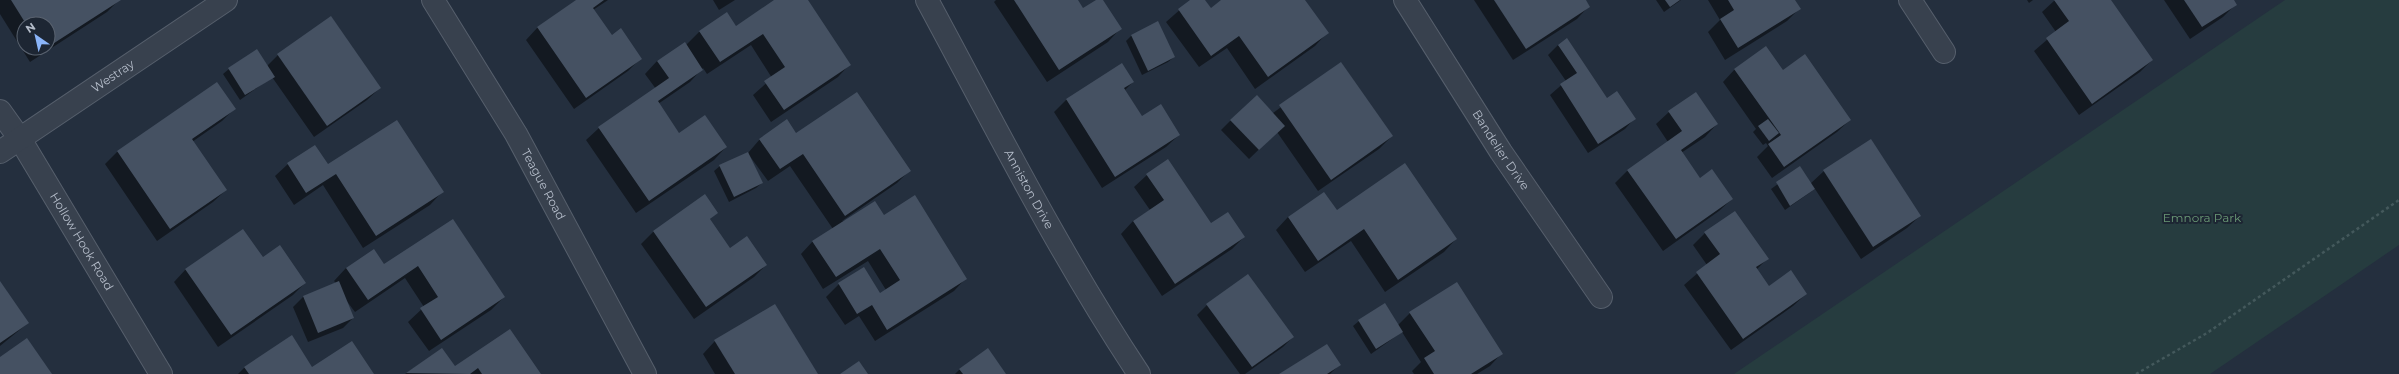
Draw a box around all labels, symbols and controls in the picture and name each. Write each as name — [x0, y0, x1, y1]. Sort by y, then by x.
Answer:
north arrow — [16, 16, 56, 56]
text: N — [23, 19, 38, 36]
street label: Westray — [88, 56, 137, 95]
street label: Bandelier Drive — [1469, 107, 1533, 193]
street label: Teague Road — [518, 146, 569, 222]
street label: Anniston Drive — [1001, 147, 1057, 232]
street label: Hollow Hook Road — [47, 190, 117, 293]
park label: Emnora Park — [2163, 210, 2242, 225]

